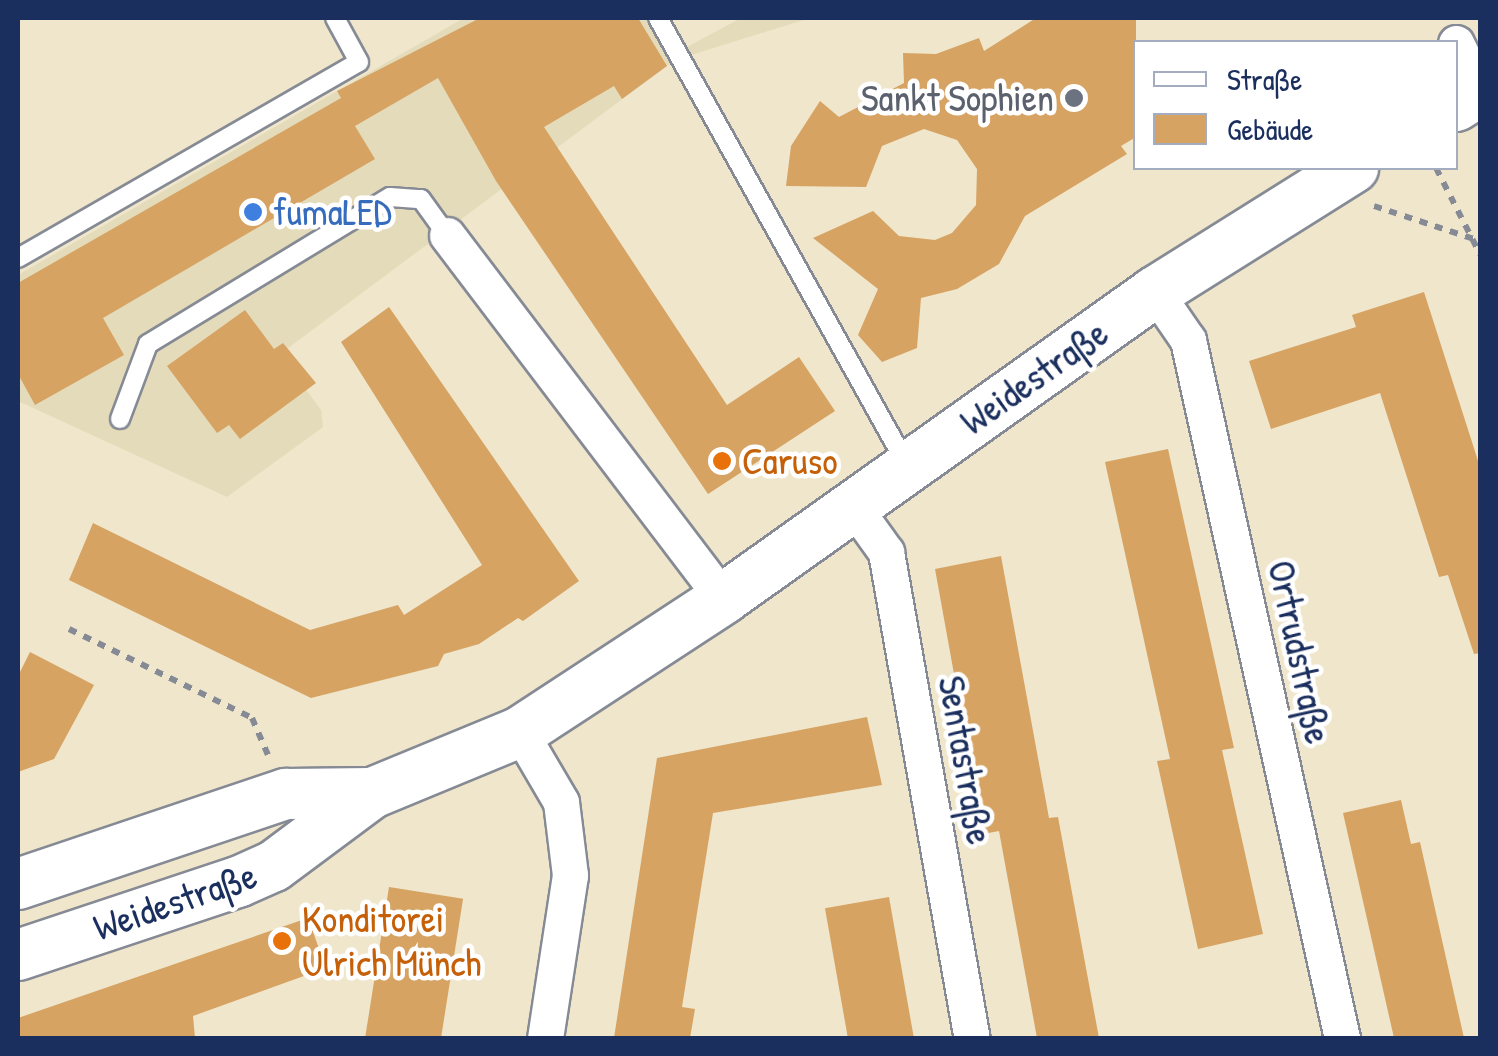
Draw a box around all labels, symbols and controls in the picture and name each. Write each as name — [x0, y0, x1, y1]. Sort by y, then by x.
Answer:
legend — [1133, 40, 1458, 170]
text: Straße — [1227, 59, 1302, 99]
place label: Sankt Sophien — [861, 75, 1054, 121]
marker: Sankt Sophien — [1063, 87, 1085, 109]
text: Gebäude — [1227, 109, 1313, 149]
place label: fumaLED — [273, 189, 392, 235]
marker: fumaLED — [242, 201, 264, 223]
street label: Weidestraße — [952, 310, 1116, 444]
place label: Caruso — [742, 438, 837, 484]
marker: Caruso — [711, 450, 733, 472]
street label: Ortrudstraße — [1258, 556, 1342, 748]
street label: Sentastraße — [929, 672, 1003, 848]
street label: Weidestraße — [87, 852, 263, 950]
place label: Konditorei Ulrich Münch — [302, 896, 481, 986]
marker: Konditorei Ulrich Münch — [271, 930, 293, 952]

